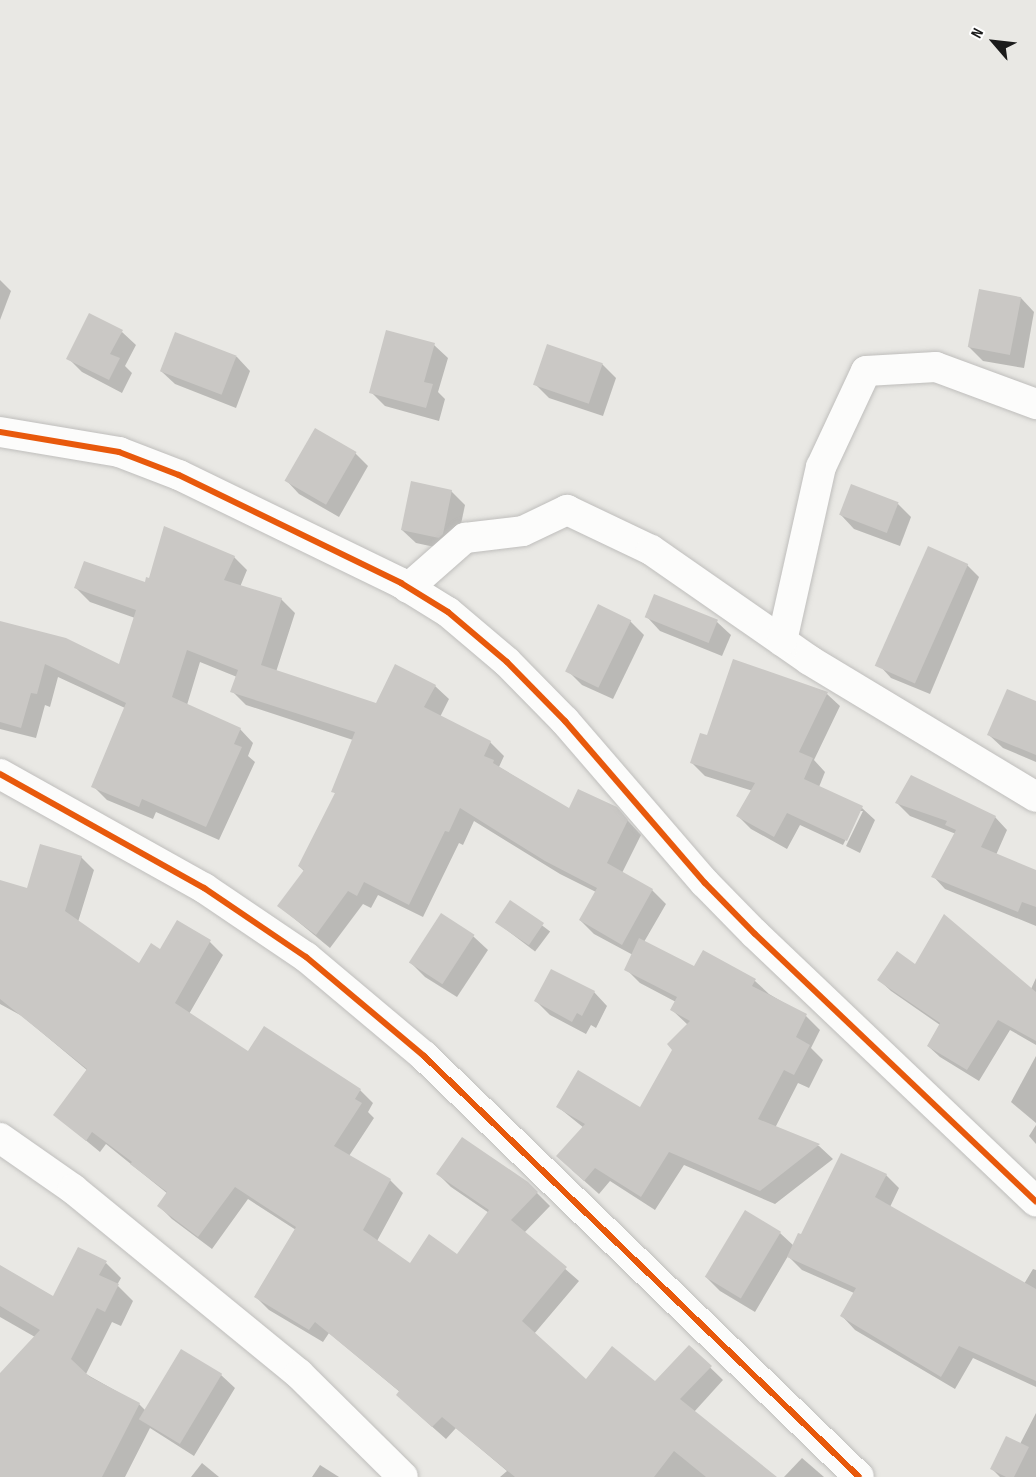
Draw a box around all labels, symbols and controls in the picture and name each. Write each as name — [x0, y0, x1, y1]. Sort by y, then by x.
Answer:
north arrow — [964, 12, 1024, 72]
text: N — [967, 25, 988, 42]

